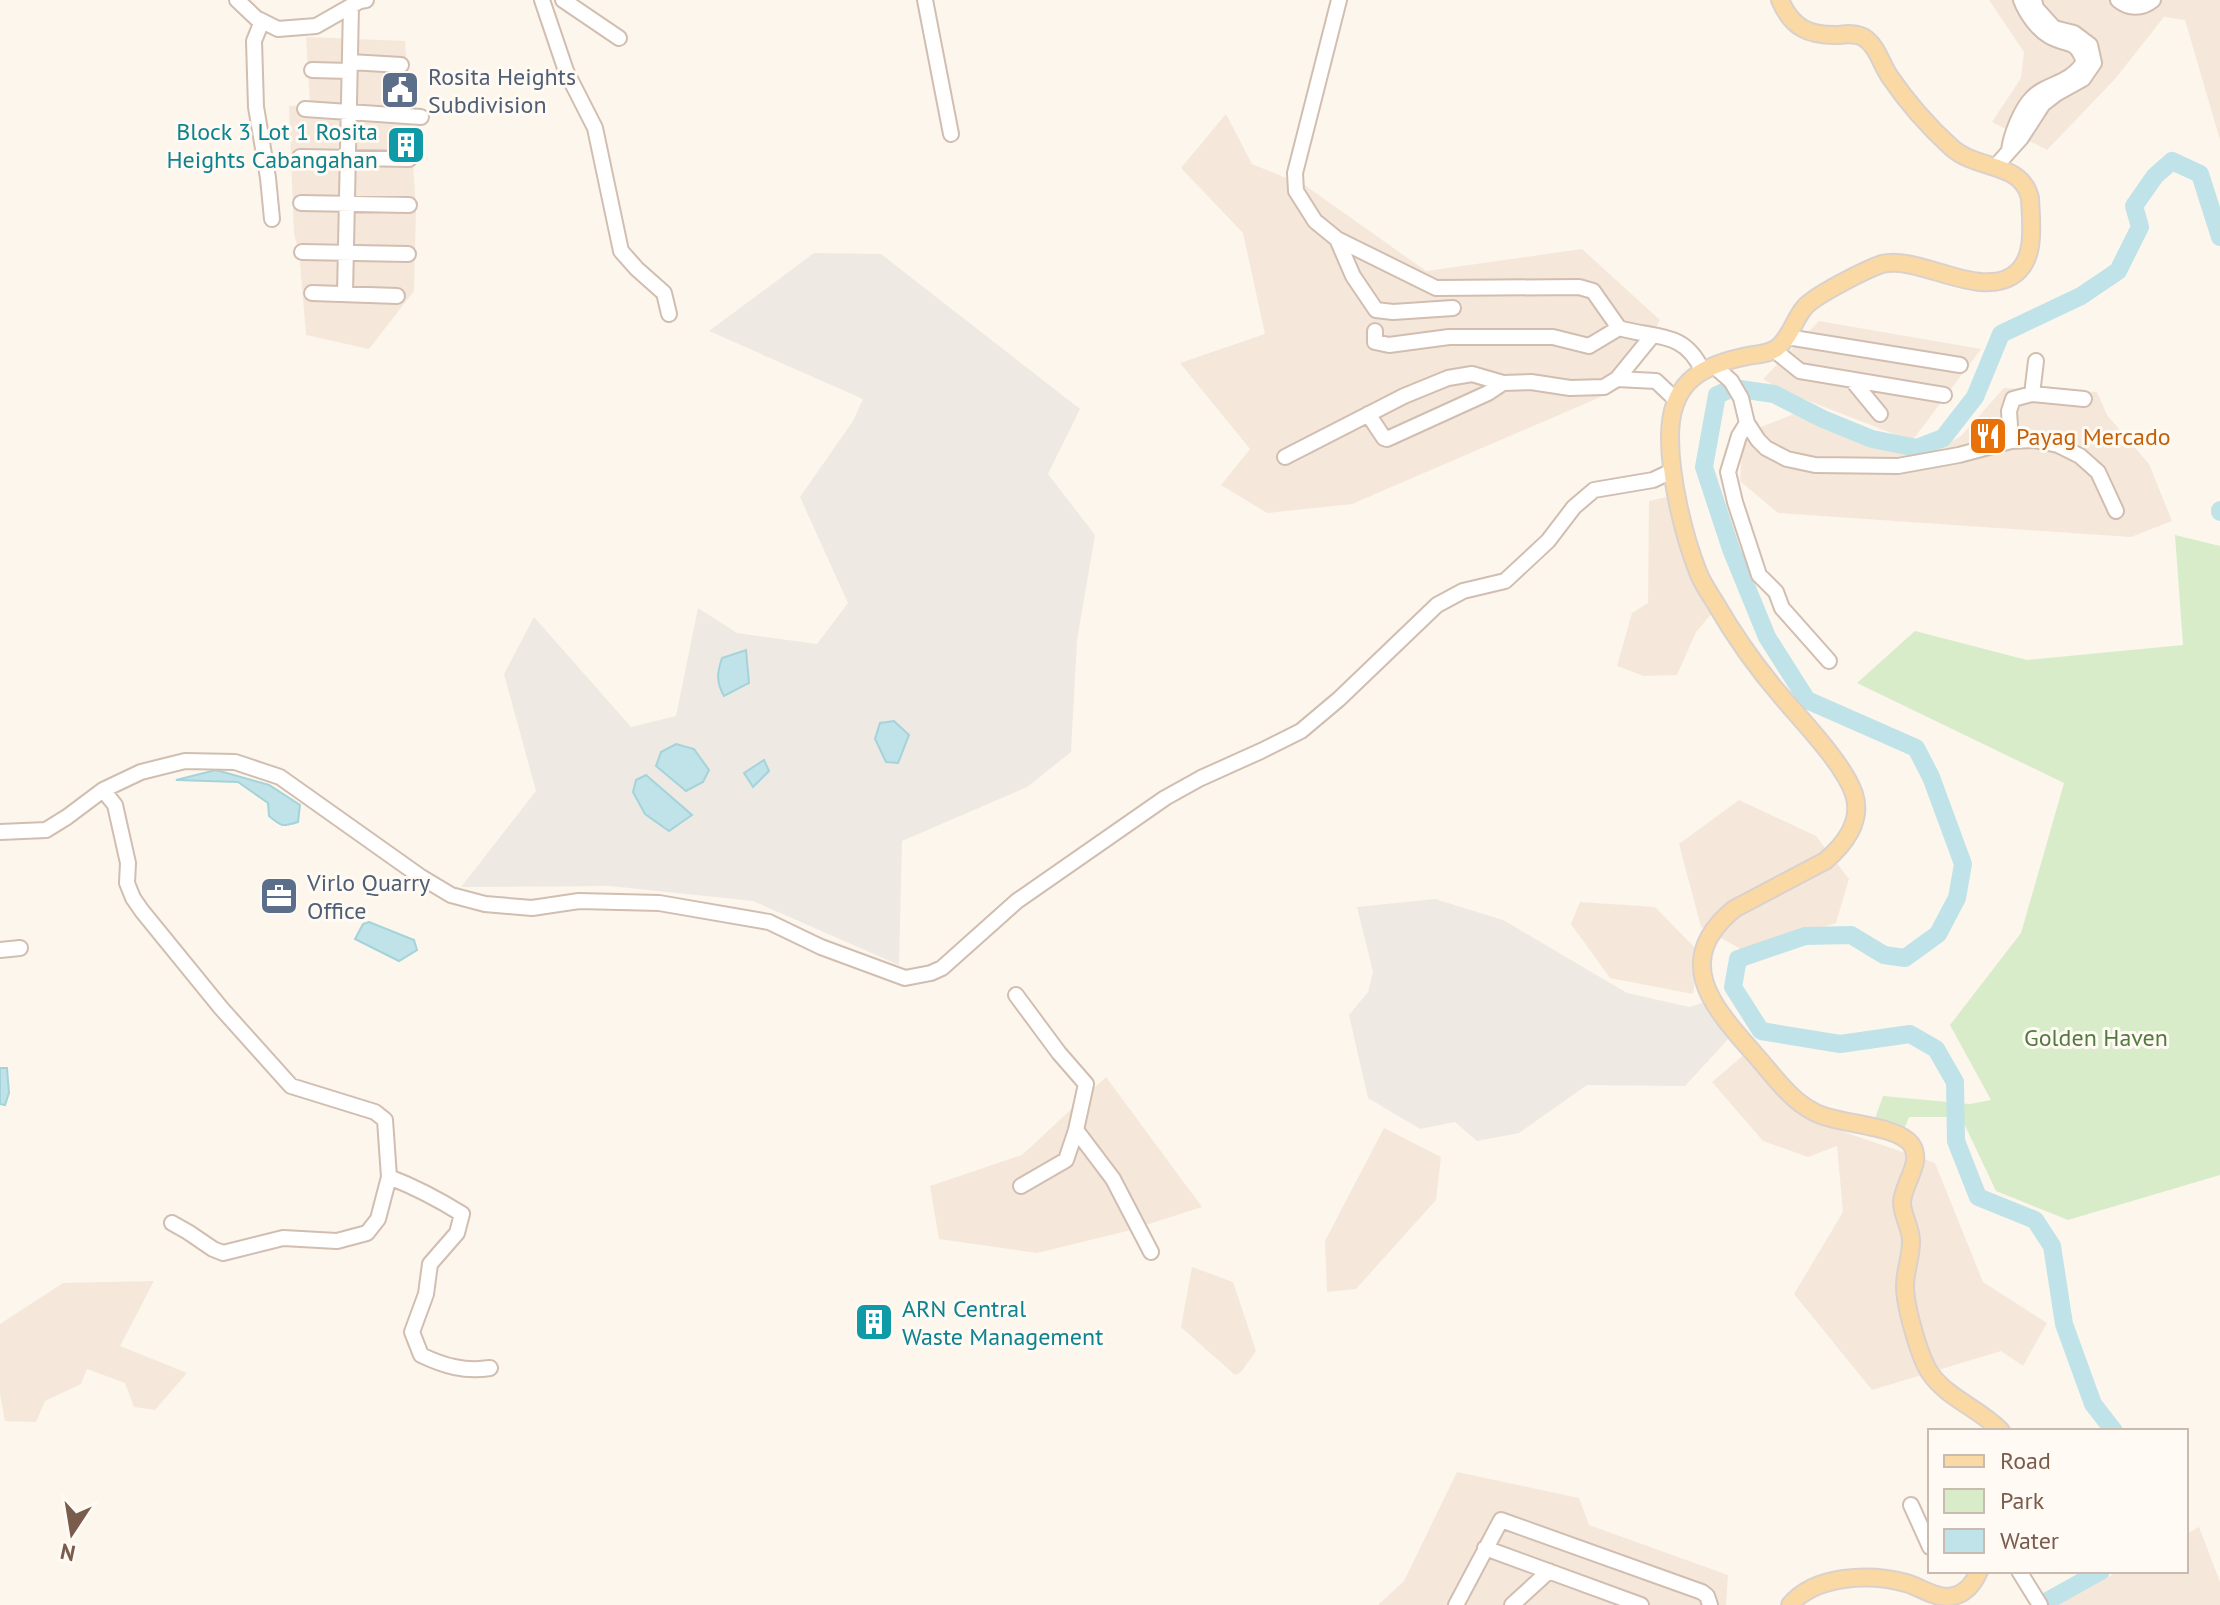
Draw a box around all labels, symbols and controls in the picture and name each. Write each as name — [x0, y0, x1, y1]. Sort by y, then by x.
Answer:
place label: Rosita Heights Subdivision — [428, 61, 576, 120]
public building icon: Rosita Heights Subdivision — [379, 69, 421, 111]
place label: Block 3 Lot 1 Rosita Heights Cabangahan — [166, 116, 378, 175]
building icon: Block 3 Lot 1 Rosita Heights Cabangahan — [385, 124, 427, 166]
restaurant icon: Payag Mercado — [1967, 415, 2009, 457]
place label: Payag Mercado — [2016, 421, 2171, 452]
place label: Virlo Quarry Office — [306, 867, 430, 926]
office icon: Virlo Quarry Office — [258, 875, 300, 917]
park label: Golden Haven — [2024, 1022, 2168, 1053]
place label: ARN Central Waste Management — [902, 1293, 1103, 1352]
building icon: ARN Central Waste Management — [853, 1301, 895, 1343]
legend — [1928, 1429, 2188, 1573]
text: Road — [2000, 1445, 2051, 1476]
text: Park — [2000, 1485, 2045, 1516]
north arrow — [32, 1493, 112, 1573]
text: Water — [2000, 1525, 2059, 1556]
text: N — [58, 1537, 78, 1568]

